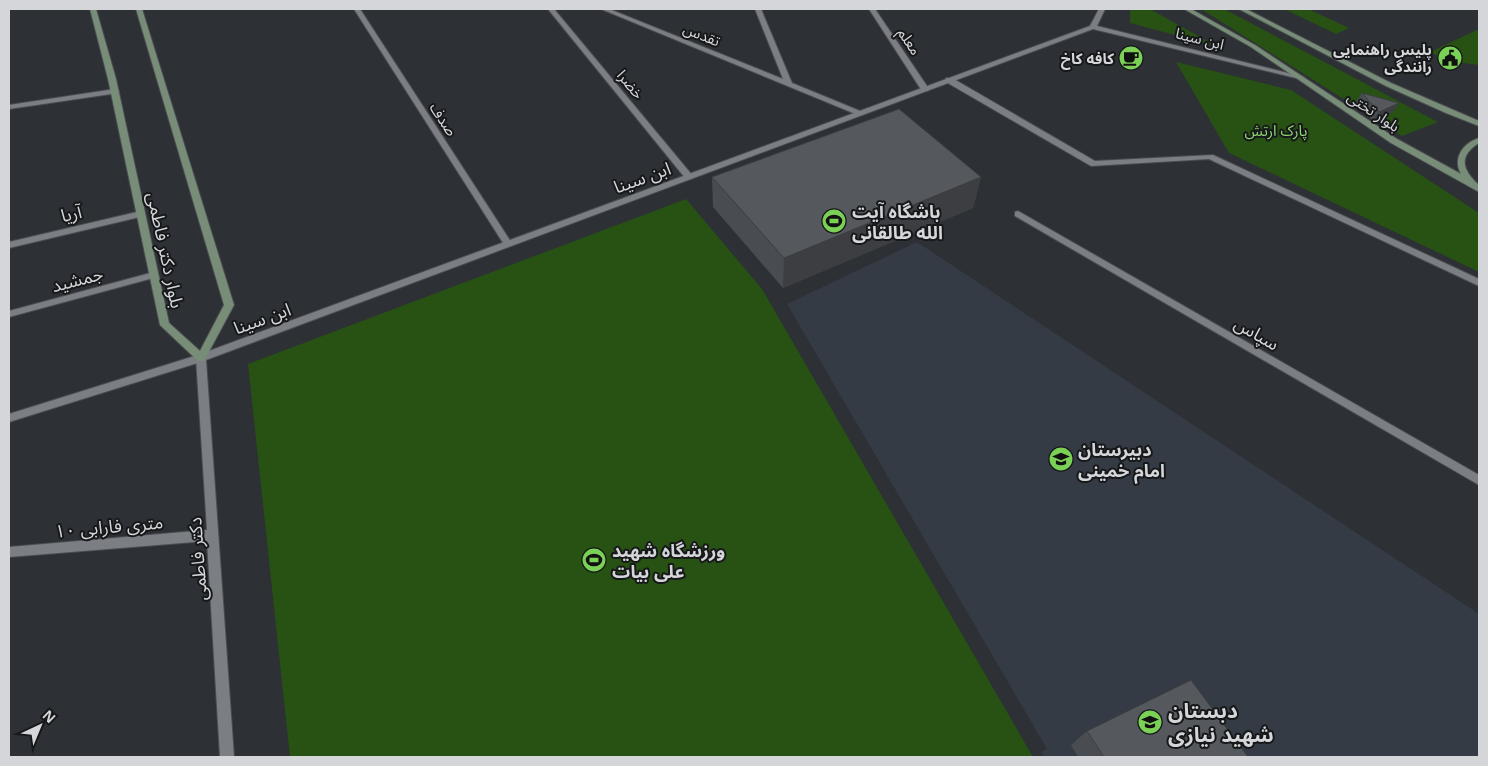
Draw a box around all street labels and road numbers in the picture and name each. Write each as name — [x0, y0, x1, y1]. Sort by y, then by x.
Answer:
street label: تقدس — [681, 18, 723, 50]
street label: ابن سینا — [1174, 22, 1226, 54]
street label: معلم — [892, 24, 926, 60]
street label: خضرا — [613, 65, 649, 103]
street label: بلوار تختی — [1344, 86, 1404, 136]
street label: صدف — [426, 98, 462, 140]
street label: ابن سینا — [610, 156, 674, 198]
street label: بلوار دکتر فاطمی — [142, 190, 190, 310]
street label: آریا — [58, 199, 85, 227]
street label: جمشید — [48, 261, 106, 297]
street label: ابن سینا — [230, 297, 294, 339]
street label: سپاس — [1230, 311, 1284, 355]
street label: ۱۰ متری فارابی — [54, 509, 164, 543]
street label: دکتر فاطمی — [182, 516, 212, 602]

